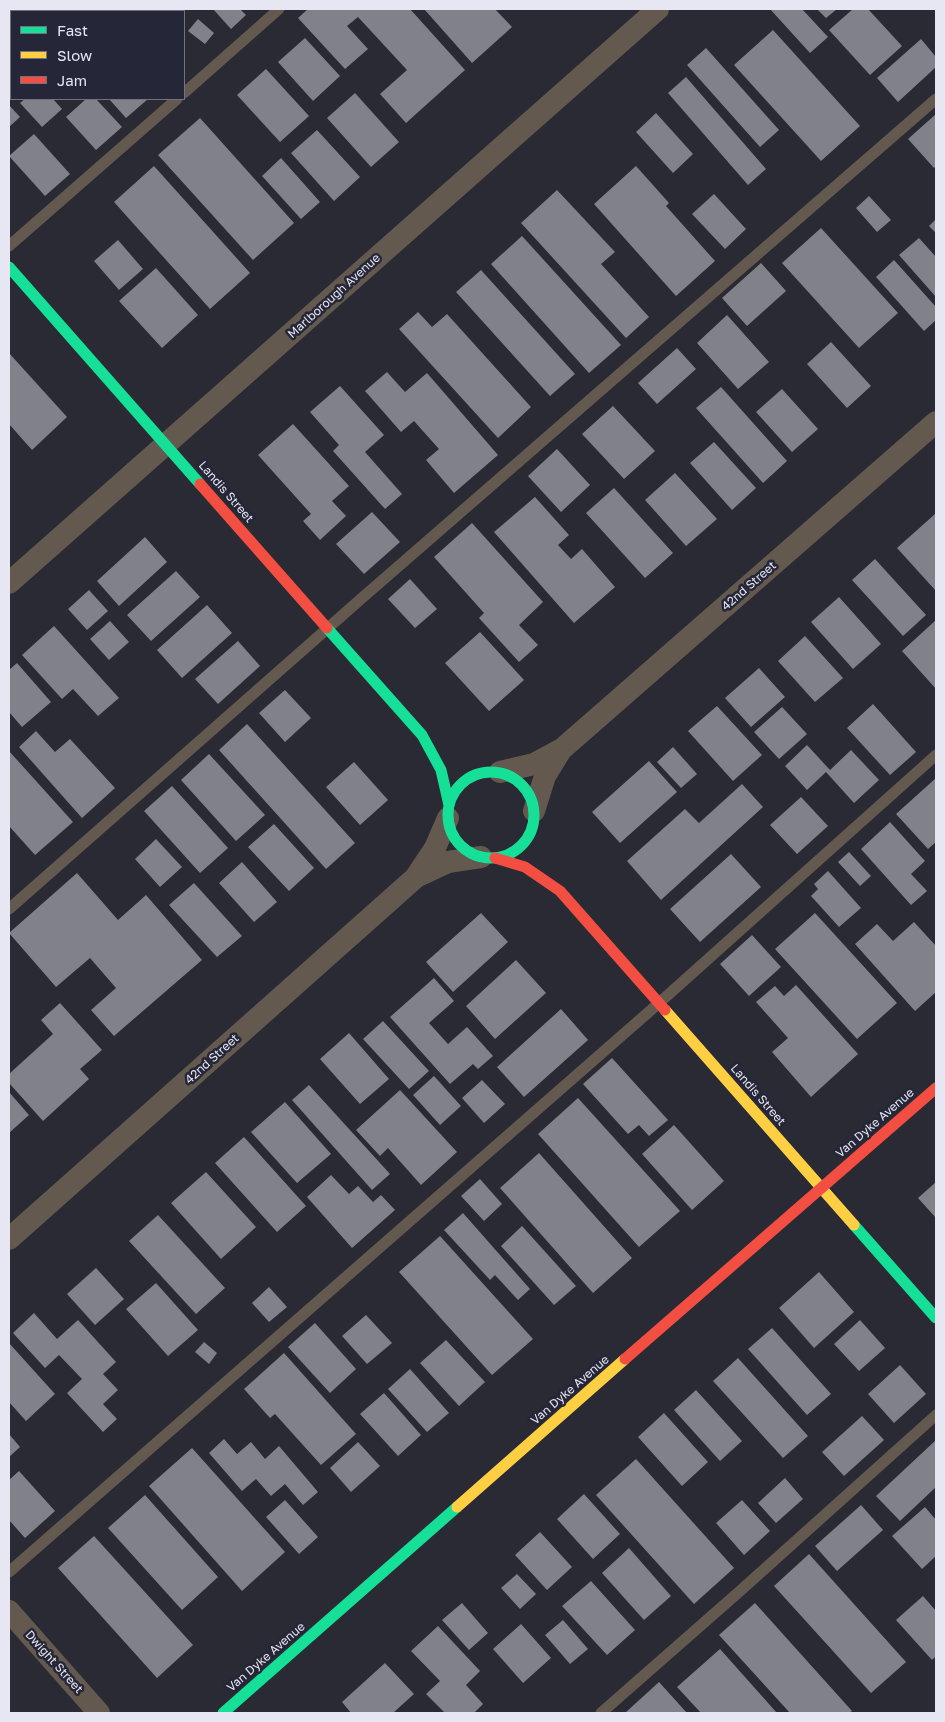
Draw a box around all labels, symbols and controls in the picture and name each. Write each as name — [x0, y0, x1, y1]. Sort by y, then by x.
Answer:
legend — [10, 10, 185, 100]
text: Fast — [57, 21, 88, 39]
text: Slow — [57, 46, 92, 64]
text: Jam — [57, 71, 87, 89]
street label: Marlborough Avenue — [285, 251, 383, 341]
street label: Landis Street — [195, 458, 257, 526]
street label: 42nd Street — [719, 558, 779, 614]
street label: 42nd Street — [182, 1031, 242, 1087]
street label: Landis Street — [727, 1061, 789, 1129]
street label: Van Dyke Avenue — [833, 1085, 917, 1161]
street label: Van Dyke Avenue — [528, 1352, 612, 1428]
street label: Van Dyke Avenue — [224, 1619, 308, 1695]
street label: Dwight Street — [22, 1628, 86, 1696]

